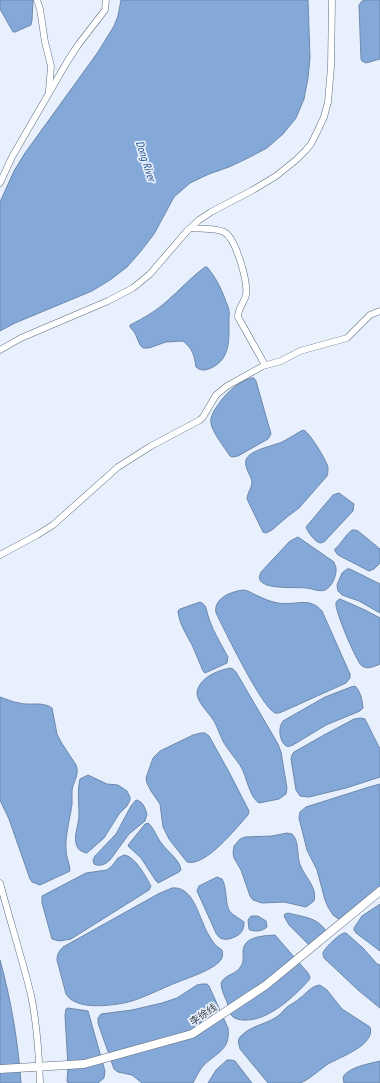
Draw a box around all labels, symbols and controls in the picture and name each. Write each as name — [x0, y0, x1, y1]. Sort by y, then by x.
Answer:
water label: Dong River — [133, 139, 160, 185]
street label: 李徐线 — [187, 1001, 219, 1028]

